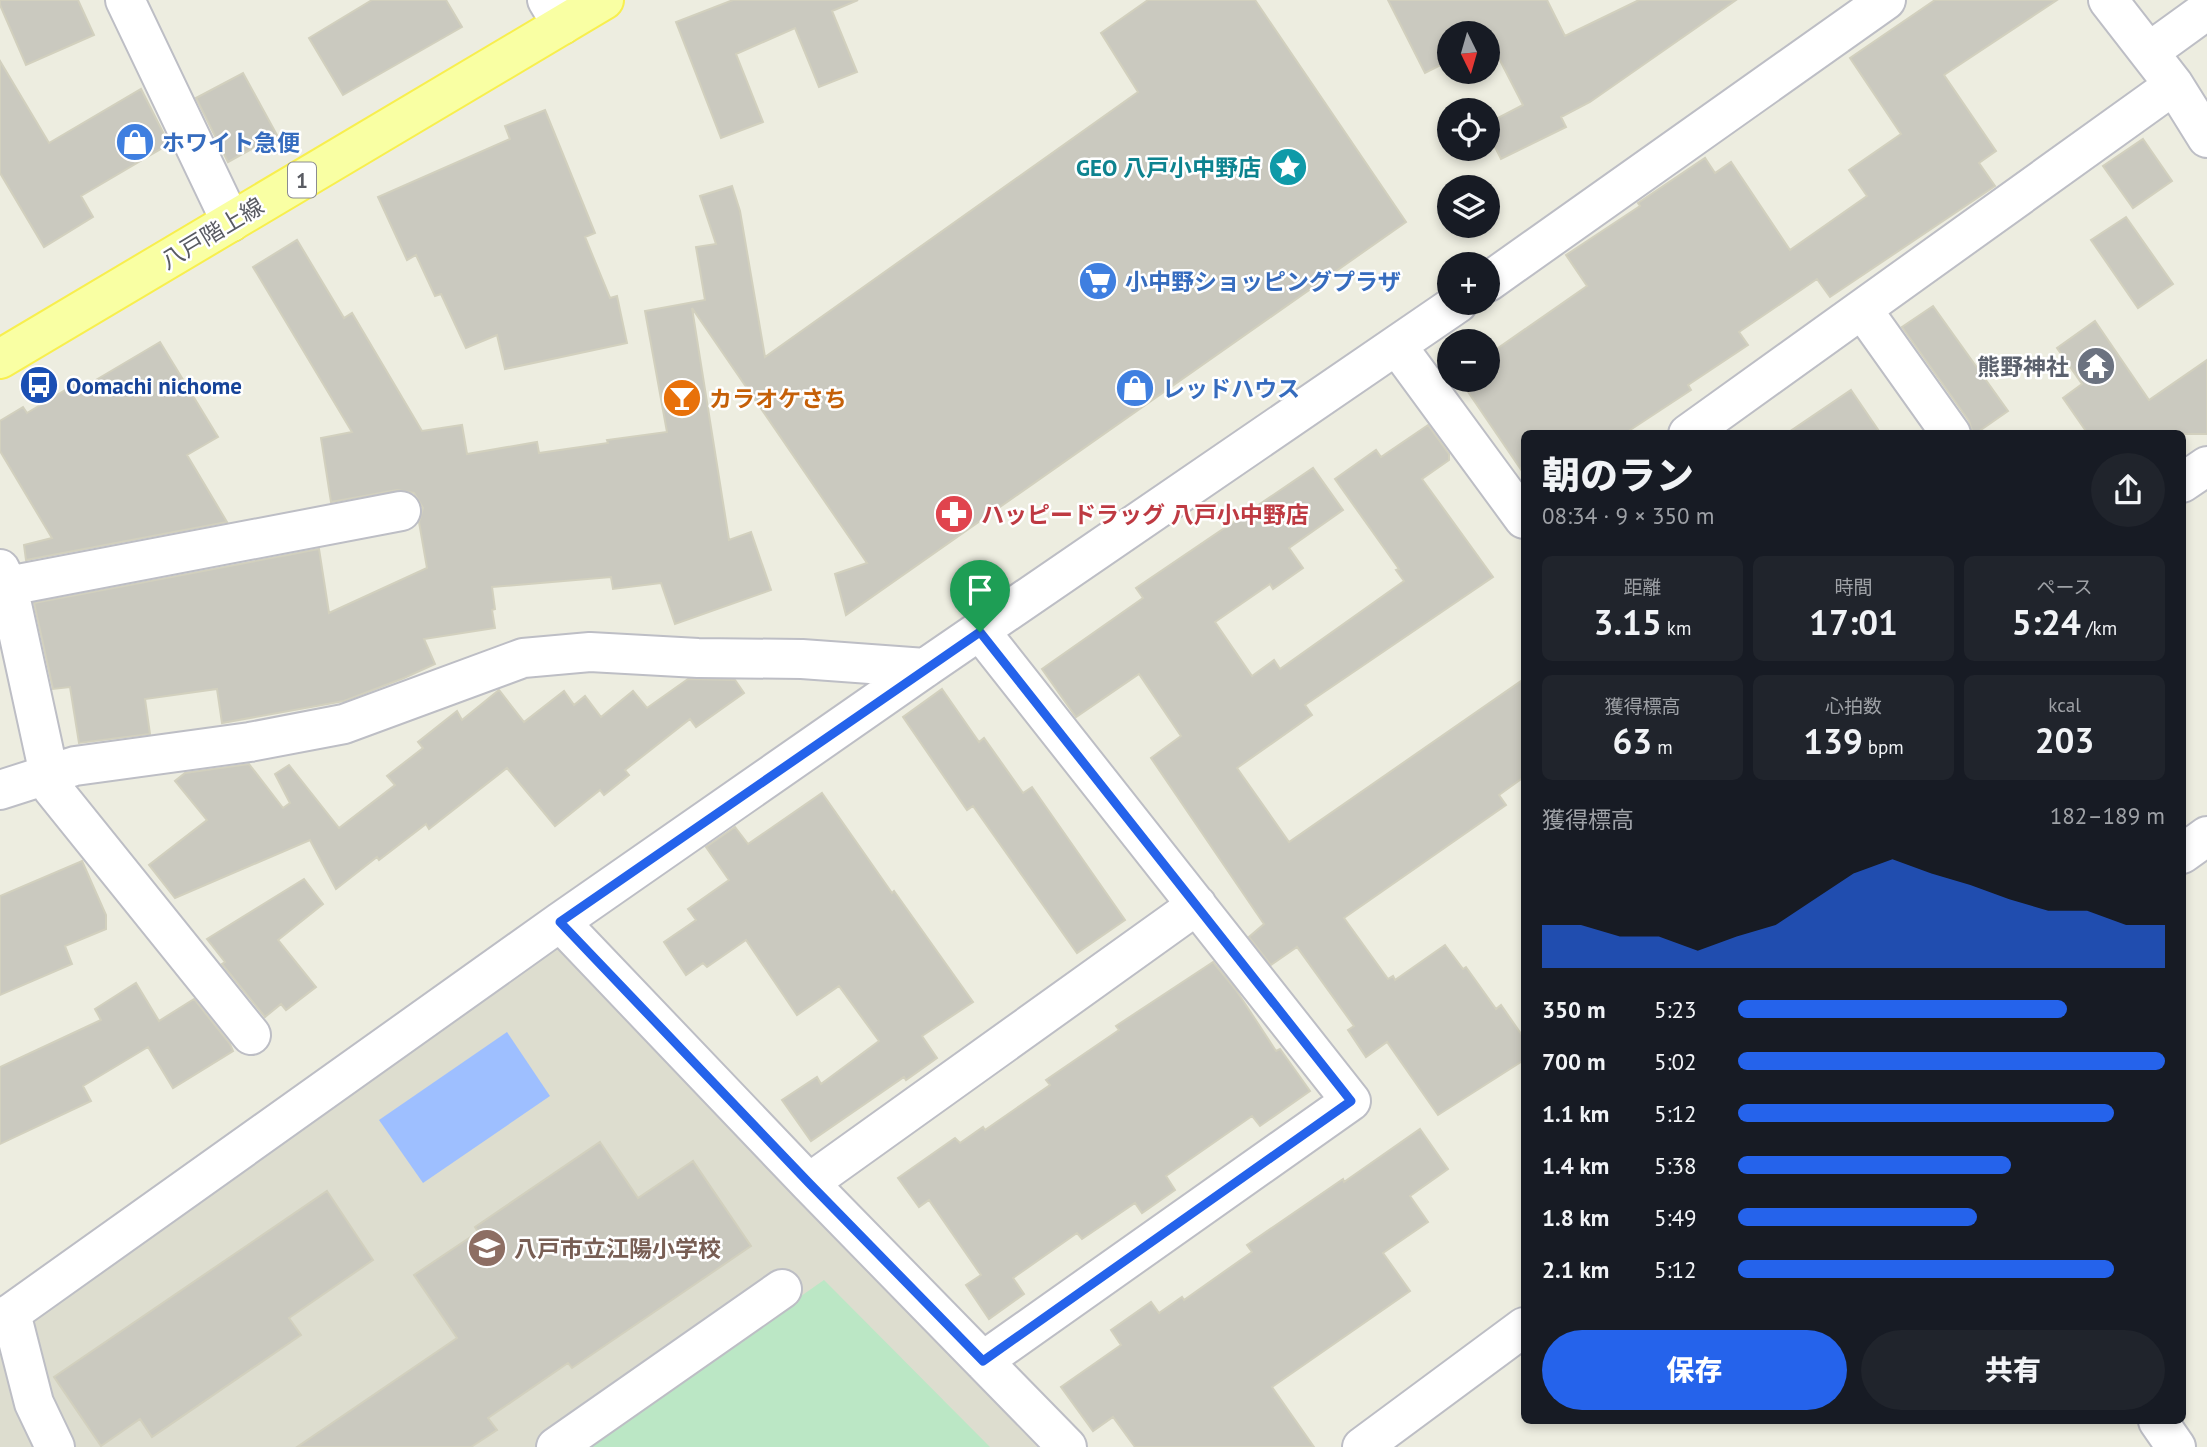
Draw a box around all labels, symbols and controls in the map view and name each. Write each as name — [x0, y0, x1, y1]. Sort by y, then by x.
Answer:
north arrow — [1437, 21, 1500, 84]
map controls — [1437, 21, 1500, 392]
button: locate — [1437, 98, 1500, 161]
shop icon: ホワイト急便 — [114, 121, 156, 163]
place label: ホワイト急便 — [162, 128, 300, 157]
place icon: GEO 八戸小中野店 — [1267, 146, 1309, 188]
place label: GEO 八戸小中野店 — [1076, 153, 1261, 182]
road number: 1 — [288, 162, 316, 198]
button: layers — [1437, 175, 1500, 238]
street label: 八戸階上線 — [155, 191, 269, 275]
button: + — [1437, 252, 1500, 315]
supermarket icon: 小中野ショッピングプラザ — [1077, 260, 1119, 302]
place label: 小中野ショッピングプラザ — [1125, 267, 1401, 296]
button: − — [1437, 329, 1500, 392]
temple icon: 熊野神社 — [2075, 345, 2117, 387]
place label: 熊野神社 — [1977, 352, 2069, 381]
bus stop icon: Oomachi nichome — [18, 364, 60, 406]
shop icon: レッドハウス — [1114, 367, 1156, 409]
place label: Oomachi nichome — [66, 371, 242, 400]
place label: レッドハウス — [1162, 374, 1300, 403]
bar icon: カラオケさち — [661, 377, 703, 419]
place label: カラオケさち — [709, 384, 847, 413]
text: 朝のラン — [1542, 450, 1694, 499]
button: share — [2091, 453, 2165, 527]
pharmacy icon: ハッピードラッグ 八戸小中野店 — [933, 493, 975, 535]
place label: ハッピードラッグ 八戸小中野店 — [981, 500, 1309, 529]
text: 08:34 · 9 × 350 m — [1542, 501, 1714, 530]
pin — [950, 560, 1010, 632]
icon: arrive — [961, 571, 999, 609]
text: 距離 — [1623, 575, 1662, 599]
text: 時間 — [1834, 575, 1873, 599]
text: ペース — [2036, 575, 2093, 599]
text: 3.15 — [1594, 599, 1662, 645]
text: 17:01 — [1809, 599, 1898, 645]
text: 5:24 — [2012, 599, 2081, 645]
text: km — [1662, 616, 1691, 640]
text: /km — [2081, 616, 2117, 640]
text: kcal — [2048, 693, 2081, 717]
text: 獲得標高 — [1604, 694, 1681, 718]
text: 心拍数 — [1825, 694, 1882, 718]
text: 203 — [2035, 717, 2094, 763]
text: 63 — [1612, 718, 1652, 764]
text: 139 — [1803, 718, 1863, 764]
text: m — [1652, 735, 1673, 759]
text: bpm — [1863, 735, 1904, 759]
text: 182–189 m — [2050, 801, 2165, 830]
text: 獲得標高 — [1542, 805, 1634, 834]
text: 350 m — [1542, 995, 1605, 1024]
text: 5:23 — [1654, 995, 1697, 1024]
text: 700 m — [1542, 1047, 1605, 1076]
text: 5:02 — [1654, 1047, 1697, 1076]
text: 1.1 km — [1542, 1099, 1609, 1128]
text: 5:12 — [1654, 1099, 1697, 1128]
text: 1.4 km — [1542, 1151, 1609, 1180]
text: 5:38 — [1654, 1151, 1697, 1180]
text: 1.8 km — [1542, 1203, 1609, 1232]
text: 5:49 — [1654, 1203, 1697, 1232]
school or university icon: 八戸市立江陽小学校 — [466, 1227, 508, 1269]
place label: 八戸市立江陽小学校 — [514, 1234, 721, 1263]
text: 2.1 km — [1542, 1255, 1609, 1284]
text: 5:12 — [1654, 1255, 1697, 1284]
button: 保存 — [1542, 1330, 1847, 1410]
button: 共有 — [1861, 1330, 2165, 1410]

